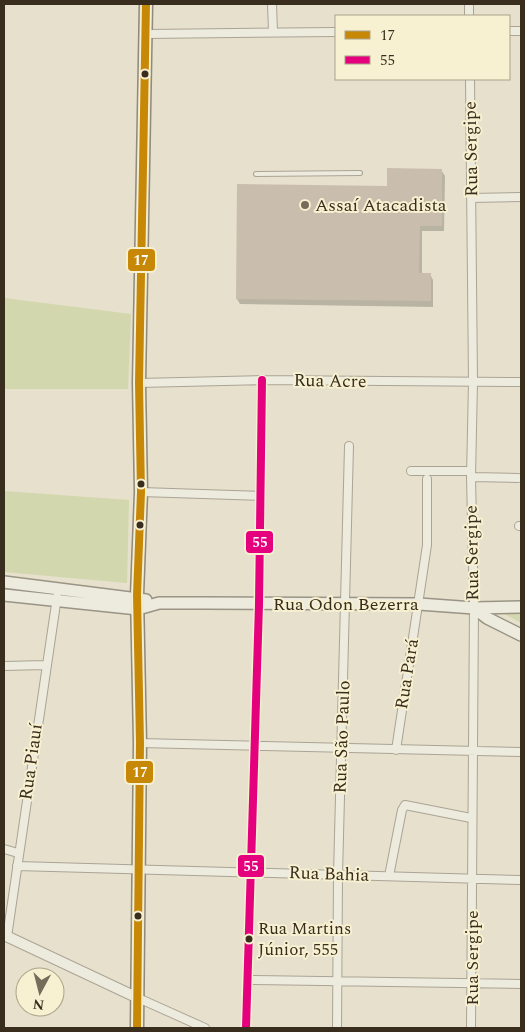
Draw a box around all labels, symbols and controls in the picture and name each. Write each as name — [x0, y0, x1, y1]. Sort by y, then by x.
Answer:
legend — [335, 15, 510, 80]
text: 17 — [380, 24, 395, 47]
text: 55 — [380, 49, 395, 72]
unlabelled marker — [140, 69, 150, 79]
street label: Rua Sergipe — [457, 101, 485, 197]
place label: Assaí Atacadista — [315, 192, 447, 219]
marker: Assaí Atacadista — [299, 199, 311, 211]
line badge: 17 — [127, 248, 156, 272]
text: 17 — [133, 250, 149, 271]
street label: Rua Acre — [293, 367, 367, 395]
unlabelled marker — [136, 479, 146, 489]
street label: Rua Sergipe — [458, 505, 486, 601]
unlabelled marker — [135, 520, 145, 530]
line badge: 55 — [245, 530, 274, 554]
text: 55 — [252, 532, 268, 553]
street label: Rua Odon Bezerra — [273, 591, 419, 618]
street label: Rua Pará — [388, 636, 426, 711]
street label: Rua São Paulo — [327, 680, 357, 794]
street label: Rua Piauí — [12, 721, 50, 802]
line badge: 17 — [125, 760, 154, 784]
text: 17 — [132, 762, 148, 783]
line badge: 55 — [237, 854, 265, 878]
text: 55 — [243, 856, 259, 877]
street label: Rua Bahia — [288, 859, 370, 889]
street label: Rua Sergipe — [459, 910, 486, 1006]
unlabelled marker — [133, 911, 143, 921]
place label: Rua Martins Júnior, 555 — [258, 916, 351, 963]
marker: Rua Martins Júnior, 555 — [244, 934, 254, 944]
north arrow — [15, 967, 65, 1017]
text: N — [32, 993, 45, 1016]

